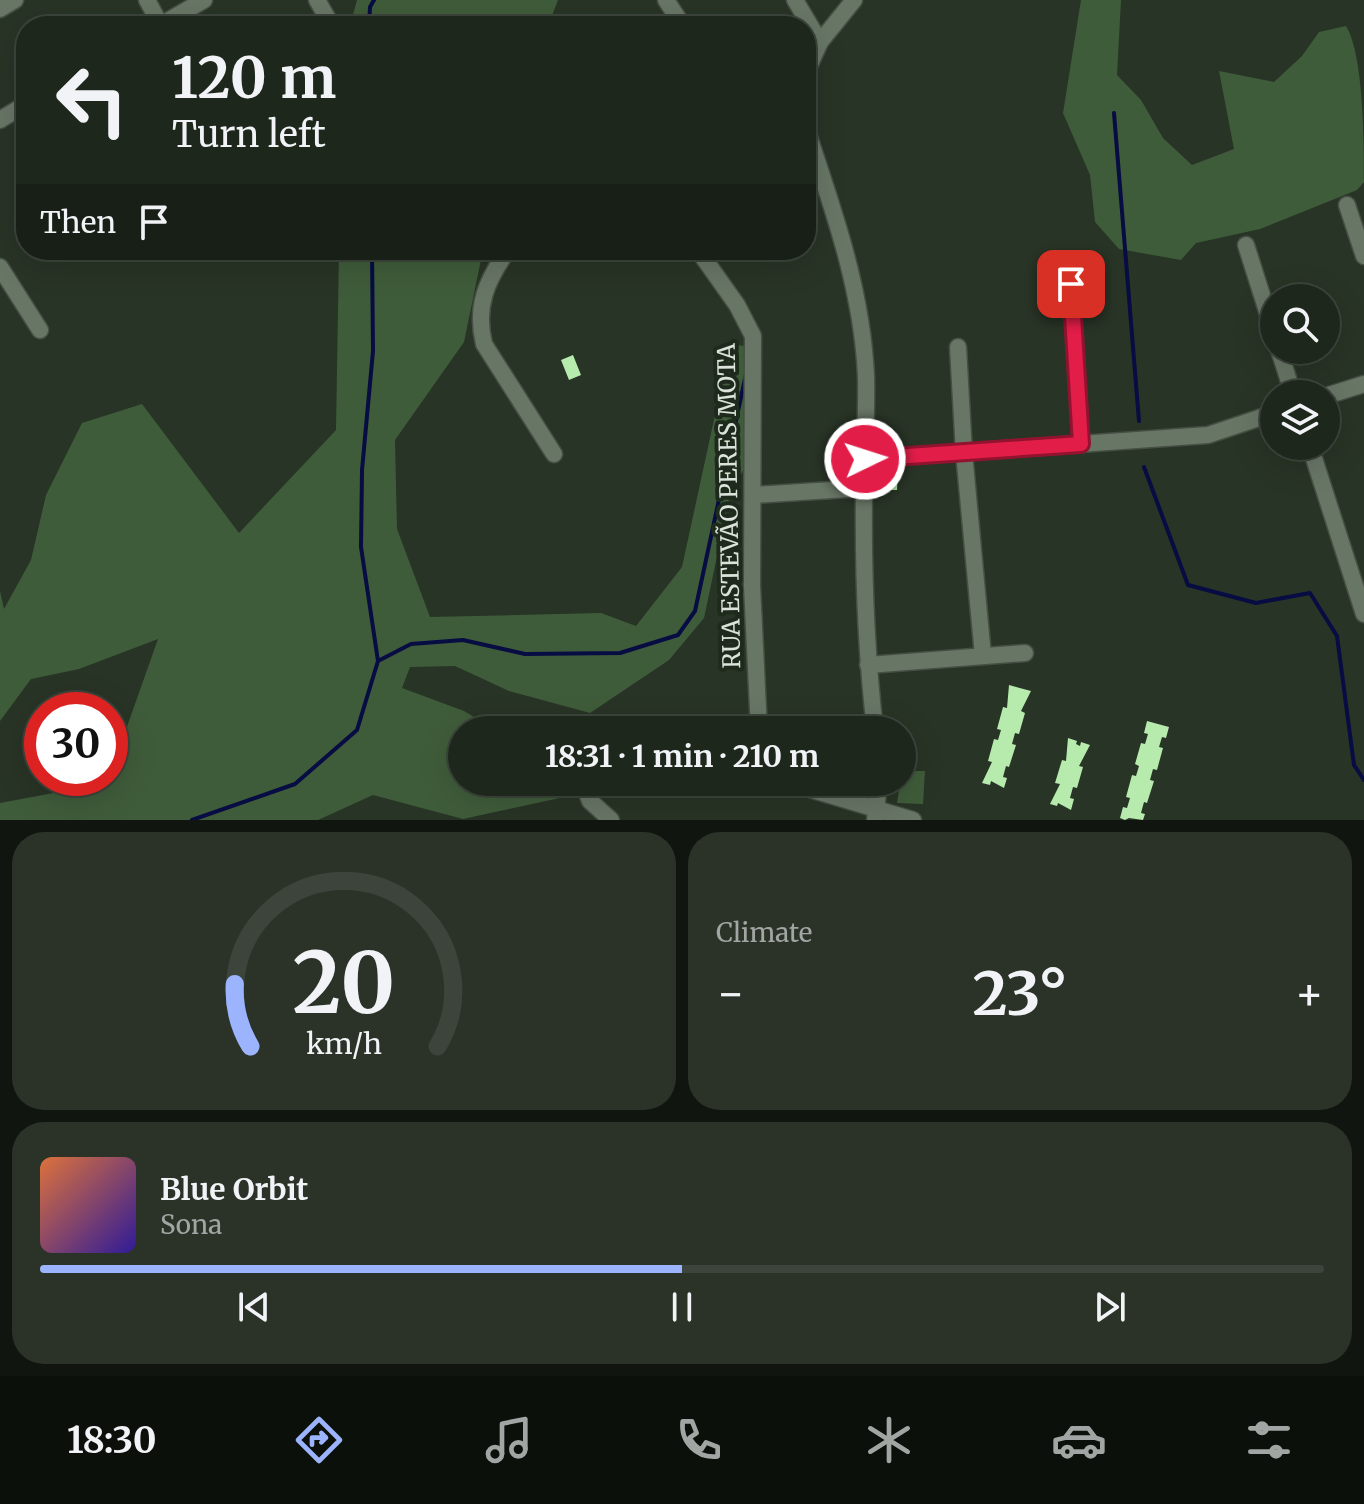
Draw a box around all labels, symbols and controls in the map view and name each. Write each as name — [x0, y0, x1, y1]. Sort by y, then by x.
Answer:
text: 120 m — [172, 43, 336, 113]
icon: left — [40, 48, 144, 152]
text: Turn left — [172, 112, 326, 157]
icon: arrive — [132, 200, 176, 244]
text: Then — [40, 203, 116, 241]
pin — [1037, 250, 1105, 318]
icon: arrive — [1049, 262, 1093, 306]
map controls — [1260, 284, 1340, 460]
button: search — [1260, 284, 1340, 364]
street label: RUA ESTEVÃO PERES MOTA — [711, 342, 747, 669]
button: layers — [1260, 380, 1340, 460]
position arrow — [823, 417, 907, 501]
speed limit sign: 30 — [24, 692, 128, 796]
text: 18:31 · 1 min · 210 m — [545, 737, 819, 775]
text: Climate — [716, 916, 812, 949]
text: 20 — [293, 931, 395, 1036]
text: 23° — [972, 956, 1068, 1031]
text: − — [716, 966, 745, 1021]
text: + — [1295, 966, 1324, 1021]
text: km/h — [306, 1026, 382, 1062]
text: Blue Orbit — [160, 1170, 308, 1208]
text: Sona — [160, 1208, 222, 1241]
icon: previous — [232, 1285, 276, 1329]
icon: pause — [660, 1285, 704, 1329]
icon: next — [1088, 1285, 1132, 1329]
icon: directions — [291, 1412, 347, 1468]
icon: music — [481, 1412, 537, 1468]
icon: phone — [671, 1412, 727, 1468]
icon: climate — [861, 1412, 917, 1468]
icon: car — [1051, 1412, 1107, 1468]
icon: filters — [1241, 1412, 1297, 1468]
text: 18:30 — [67, 1418, 157, 1463]

